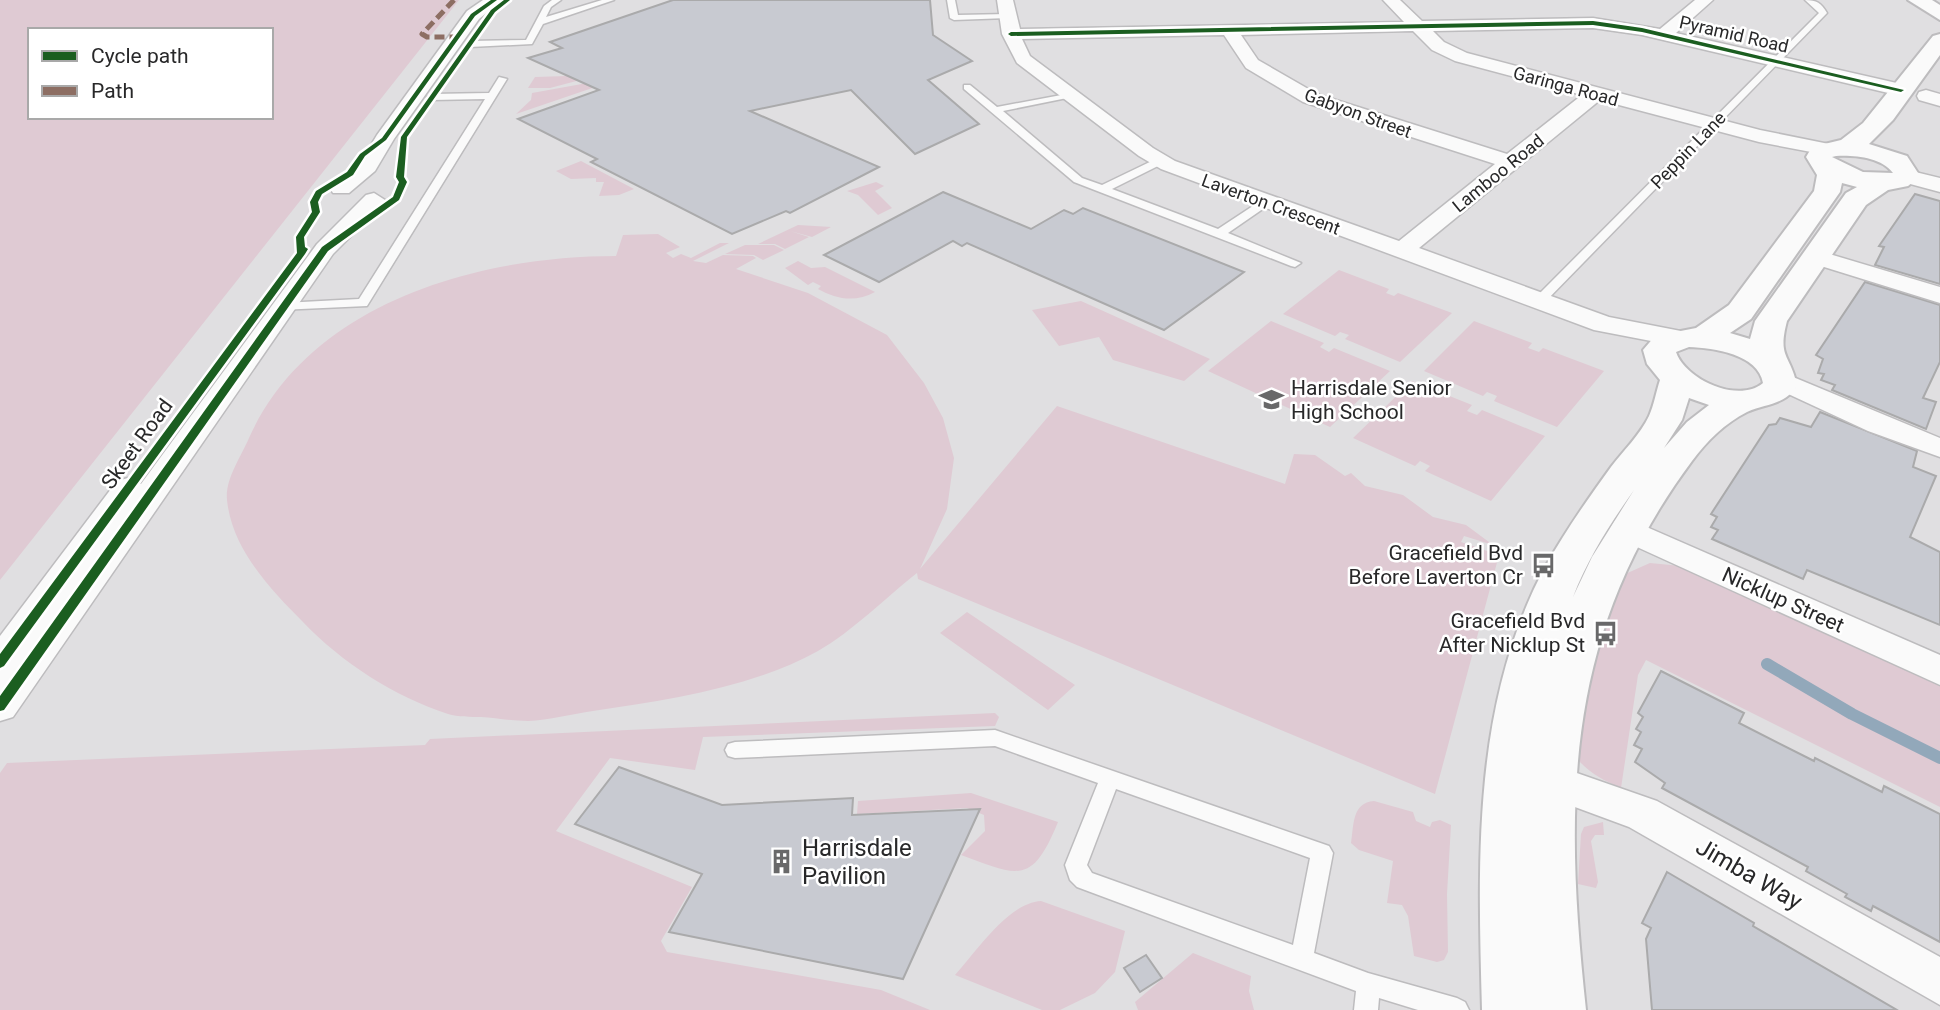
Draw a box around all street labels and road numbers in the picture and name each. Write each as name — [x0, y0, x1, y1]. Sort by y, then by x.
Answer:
street label: Pyramid Road — [1677, 11, 1791, 57]
street label: Garinga Road — [1511, 62, 1621, 110]
street label: Gabyon Street — [1301, 84, 1415, 142]
street label: Peppin Lane — [1646, 107, 1730, 193]
street label: Lamboo Road — [1448, 130, 1548, 216]
street label: Laverton Crescent — [1199, 169, 1343, 239]
street label: Skeet Road — [96, 394, 178, 494]
street label: Nicklup Street — [1718, 562, 1848, 638]
street label: Jimba Way — [1691, 832, 1808, 916]

